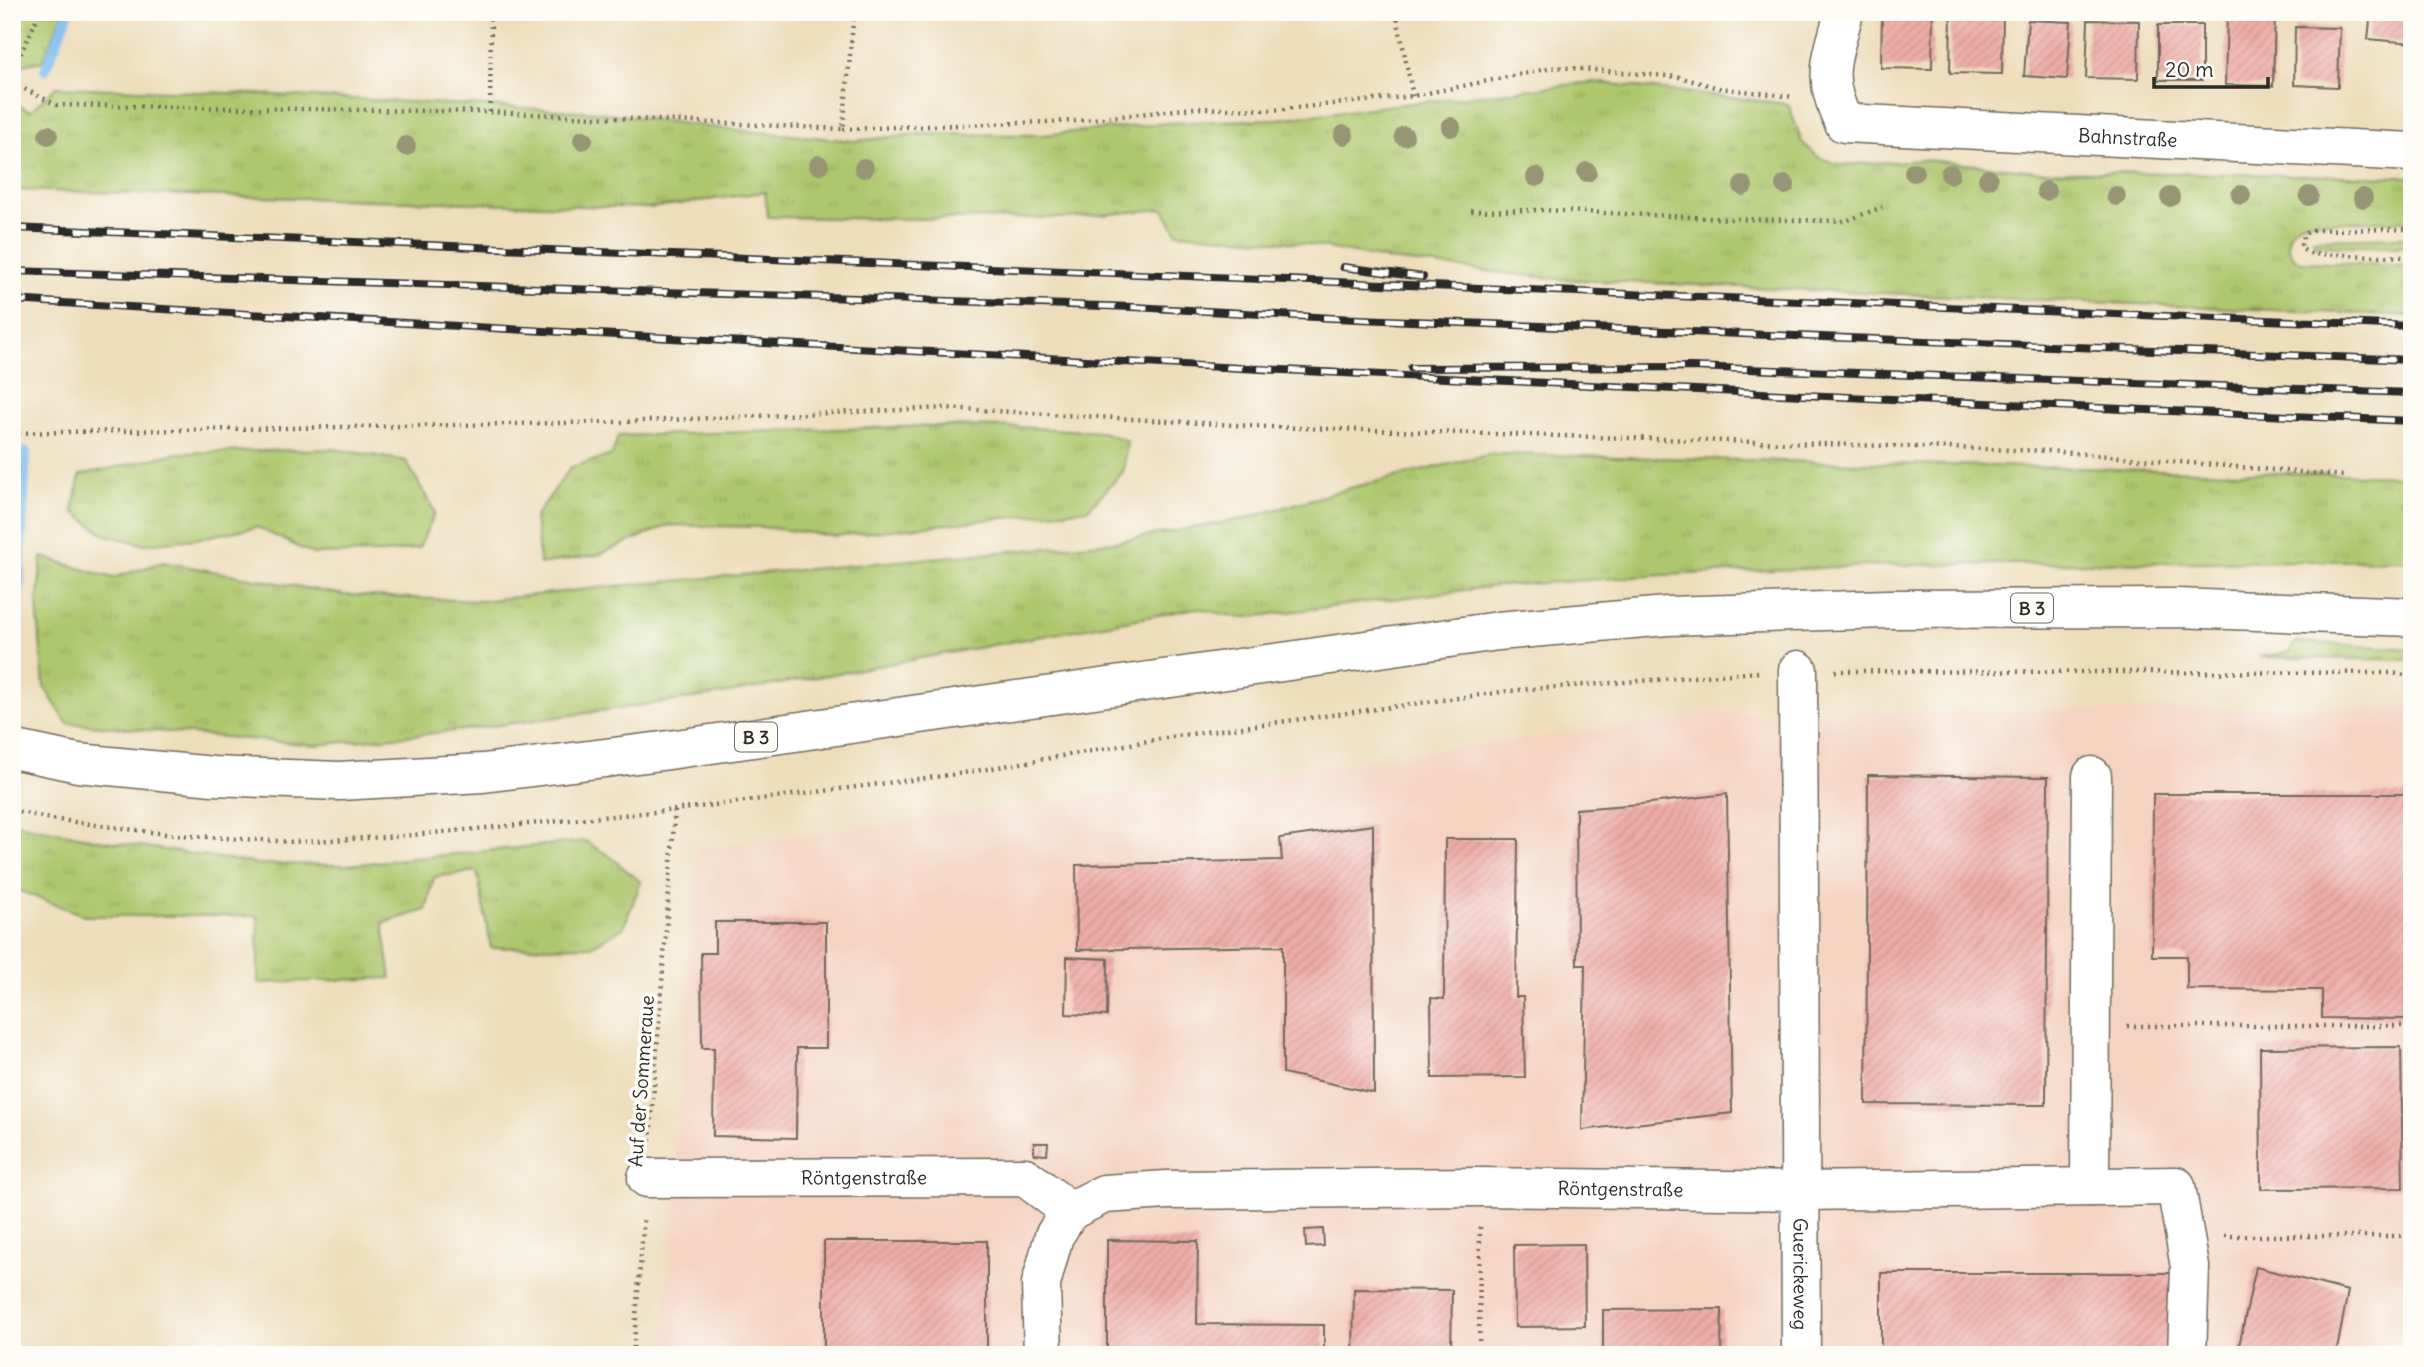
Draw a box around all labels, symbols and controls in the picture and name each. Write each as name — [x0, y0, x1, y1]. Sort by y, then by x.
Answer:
scale bar — [2154, 46, 2268, 90]
text: 20 m — [2165, 56, 2214, 83]
street label: Bahnstraße — [2078, 123, 2178, 152]
road number: B 3 — [2011, 594, 2053, 622]
road number: B 3 — [735, 722, 777, 752]
street label: Auf der Sommeraue — [623, 994, 659, 1168]
street label: Röntgenstraße — [801, 1165, 927, 1190]
street label: Röntgenstraße — [1557, 1176, 1683, 1202]
street label: Guerickeweg — [1788, 1218, 1813, 1330]

